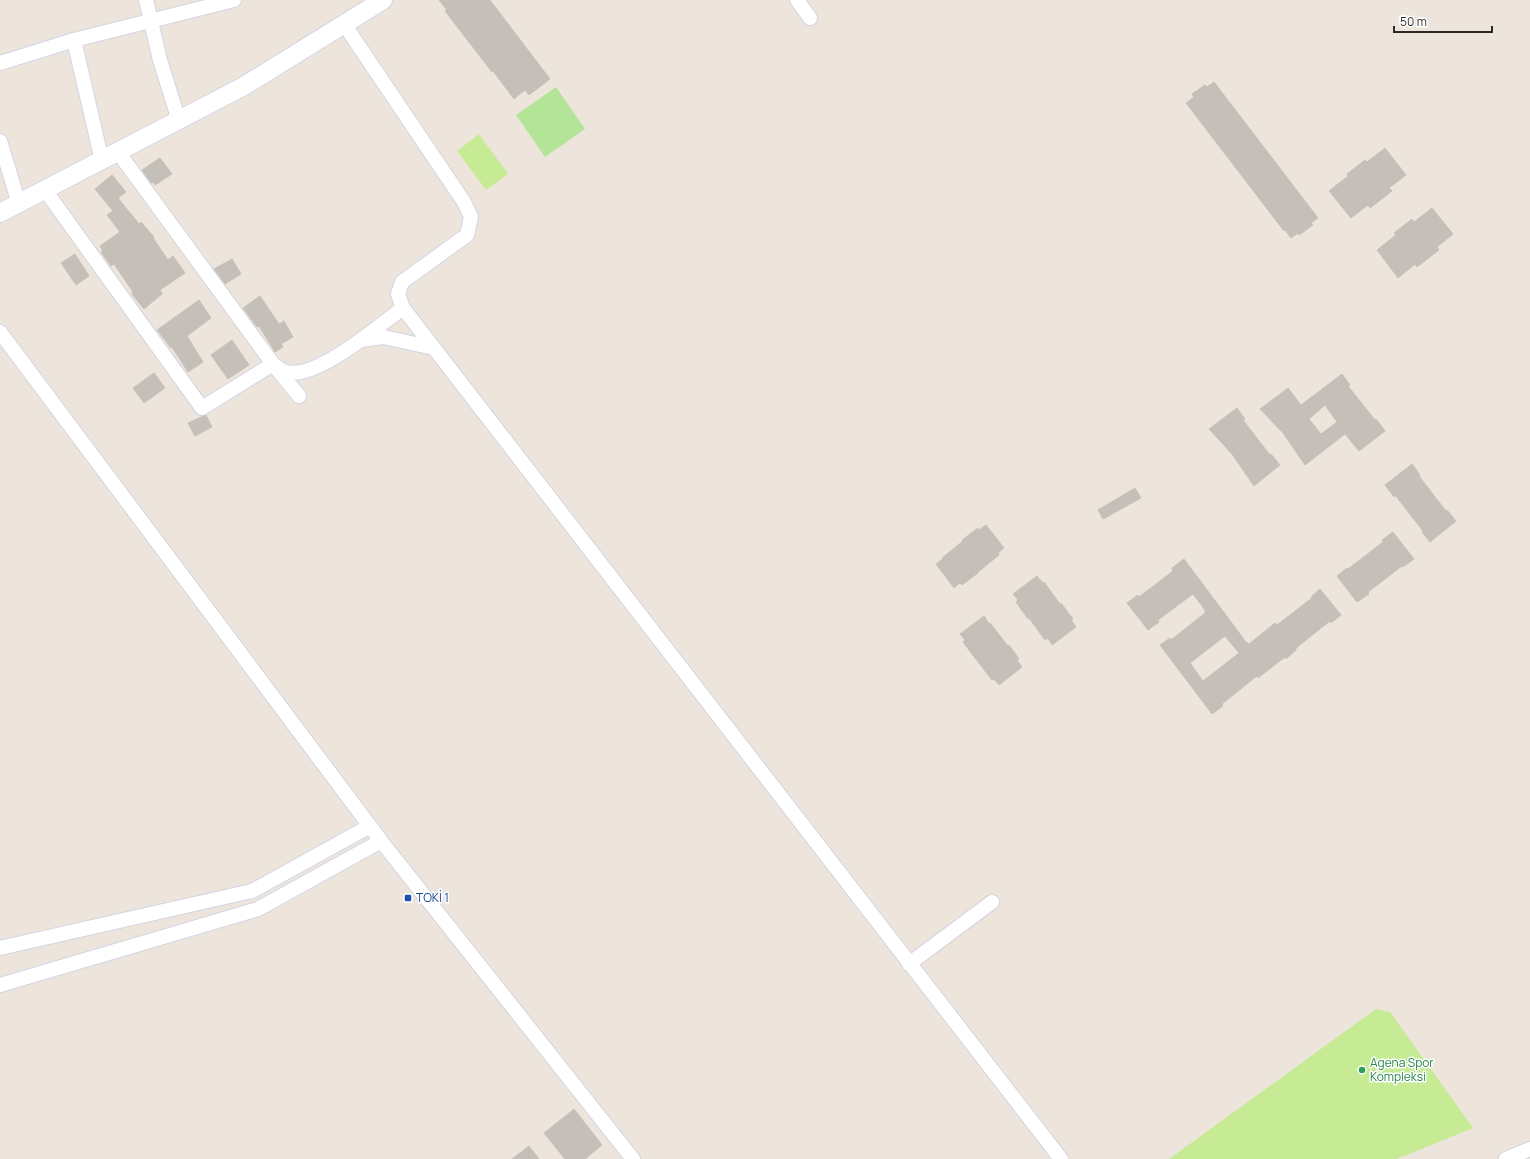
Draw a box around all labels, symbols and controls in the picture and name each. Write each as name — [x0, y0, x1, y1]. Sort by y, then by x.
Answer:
scale bar — [1394, 8, 1492, 34]
text: 50 m — [1400, 13, 1427, 30]
place label: TOKİ 1 — [416, 889, 449, 906]
marker: TOKİ 1 — [403, 893, 413, 903]
place label: Agena Spor Kompleksi — [1370, 1054, 1434, 1085]
marker: Agena Spor Kompleksi — [1357, 1065, 1367, 1075]

